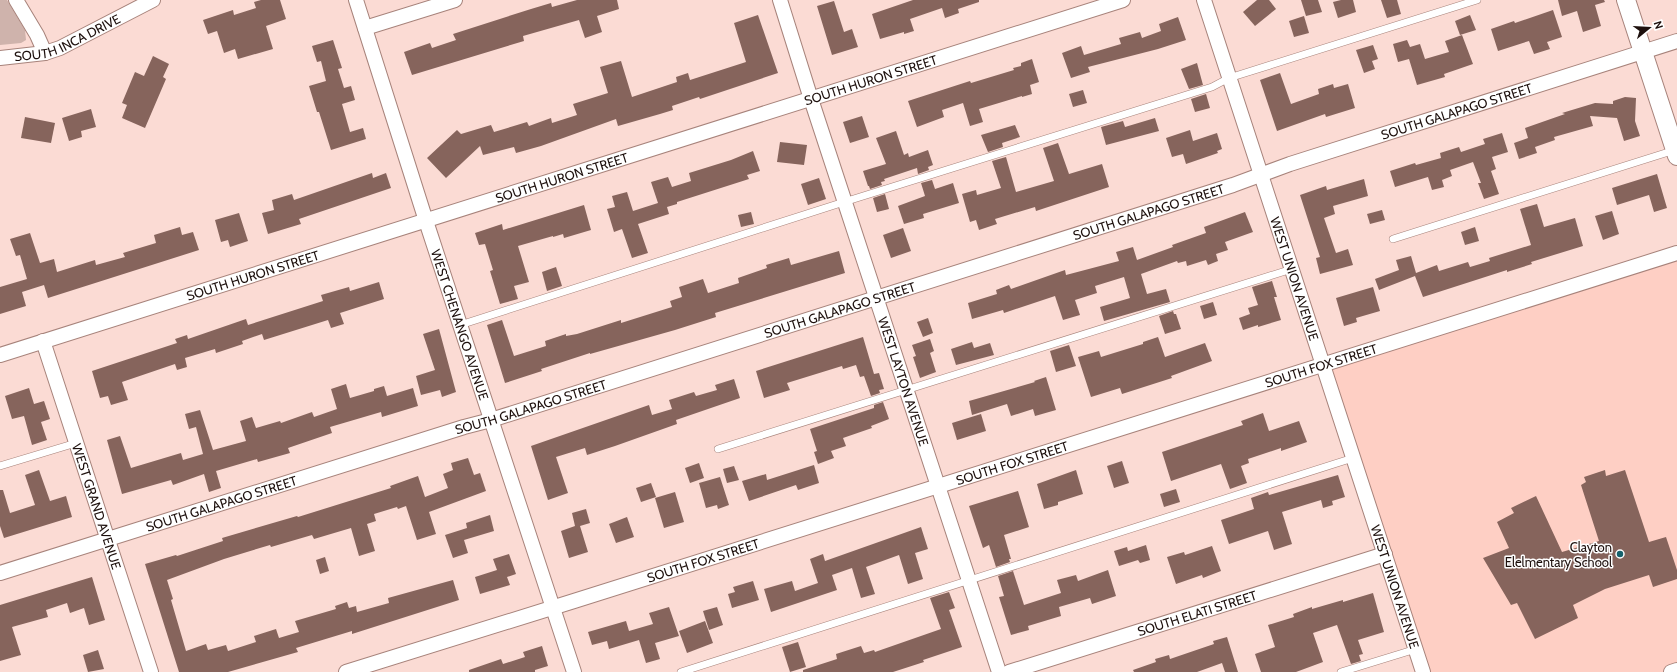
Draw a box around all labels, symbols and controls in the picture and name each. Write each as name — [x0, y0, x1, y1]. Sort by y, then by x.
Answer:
north arrow — [1629, 8, 1669, 48]
street label: SOUTH INCA DRIVE — [13, 10, 123, 64]
text: N — [1651, 19, 1666, 31]
street label: SOUTH HURON STREET — [802, 51, 939, 108]
street label: SOUTH GALAPAGO STREET — [1379, 80, 1534, 143]
street label: SOUTH HURON STREET — [493, 149, 630, 206]
street label: SOUTH GALAPAGO STREET — [1071, 180, 1226, 243]
street label: WEST UNION AVENUE — [1267, 215, 1322, 343]
street label: SOUTH HURON STREET — [184, 247, 321, 304]
street label: WEST CHENANGO AVENUE — [428, 247, 492, 402]
street label: SOUTH GALAPAGO STREET — [762, 278, 917, 341]
street label: WEST LAYTON AVENUE — [875, 315, 932, 448]
street label: SOUTH FOX STREET — [1263, 340, 1379, 391]
street label: SOUTH GALAPAGO STREET — [453, 376, 608, 437]
street label: SOUTH FOX STREET — [954, 438, 1070, 488]
street label: WEST GRAND AVENUE — [69, 441, 125, 571]
street label: SOUTH GALAPAGO STREET — [144, 472, 299, 535]
street label: WEST UNION AVENUE — [1368, 523, 1423, 651]
street label: SOUTH FOX STREET — [645, 535, 761, 586]
place label: Clayton Elelmentary School — [1505, 539, 1612, 570]
marker: Clayton Elelmentary School — [1615, 549, 1625, 559]
street label: SOUTH ELATI STREET — [1135, 587, 1259, 639]

